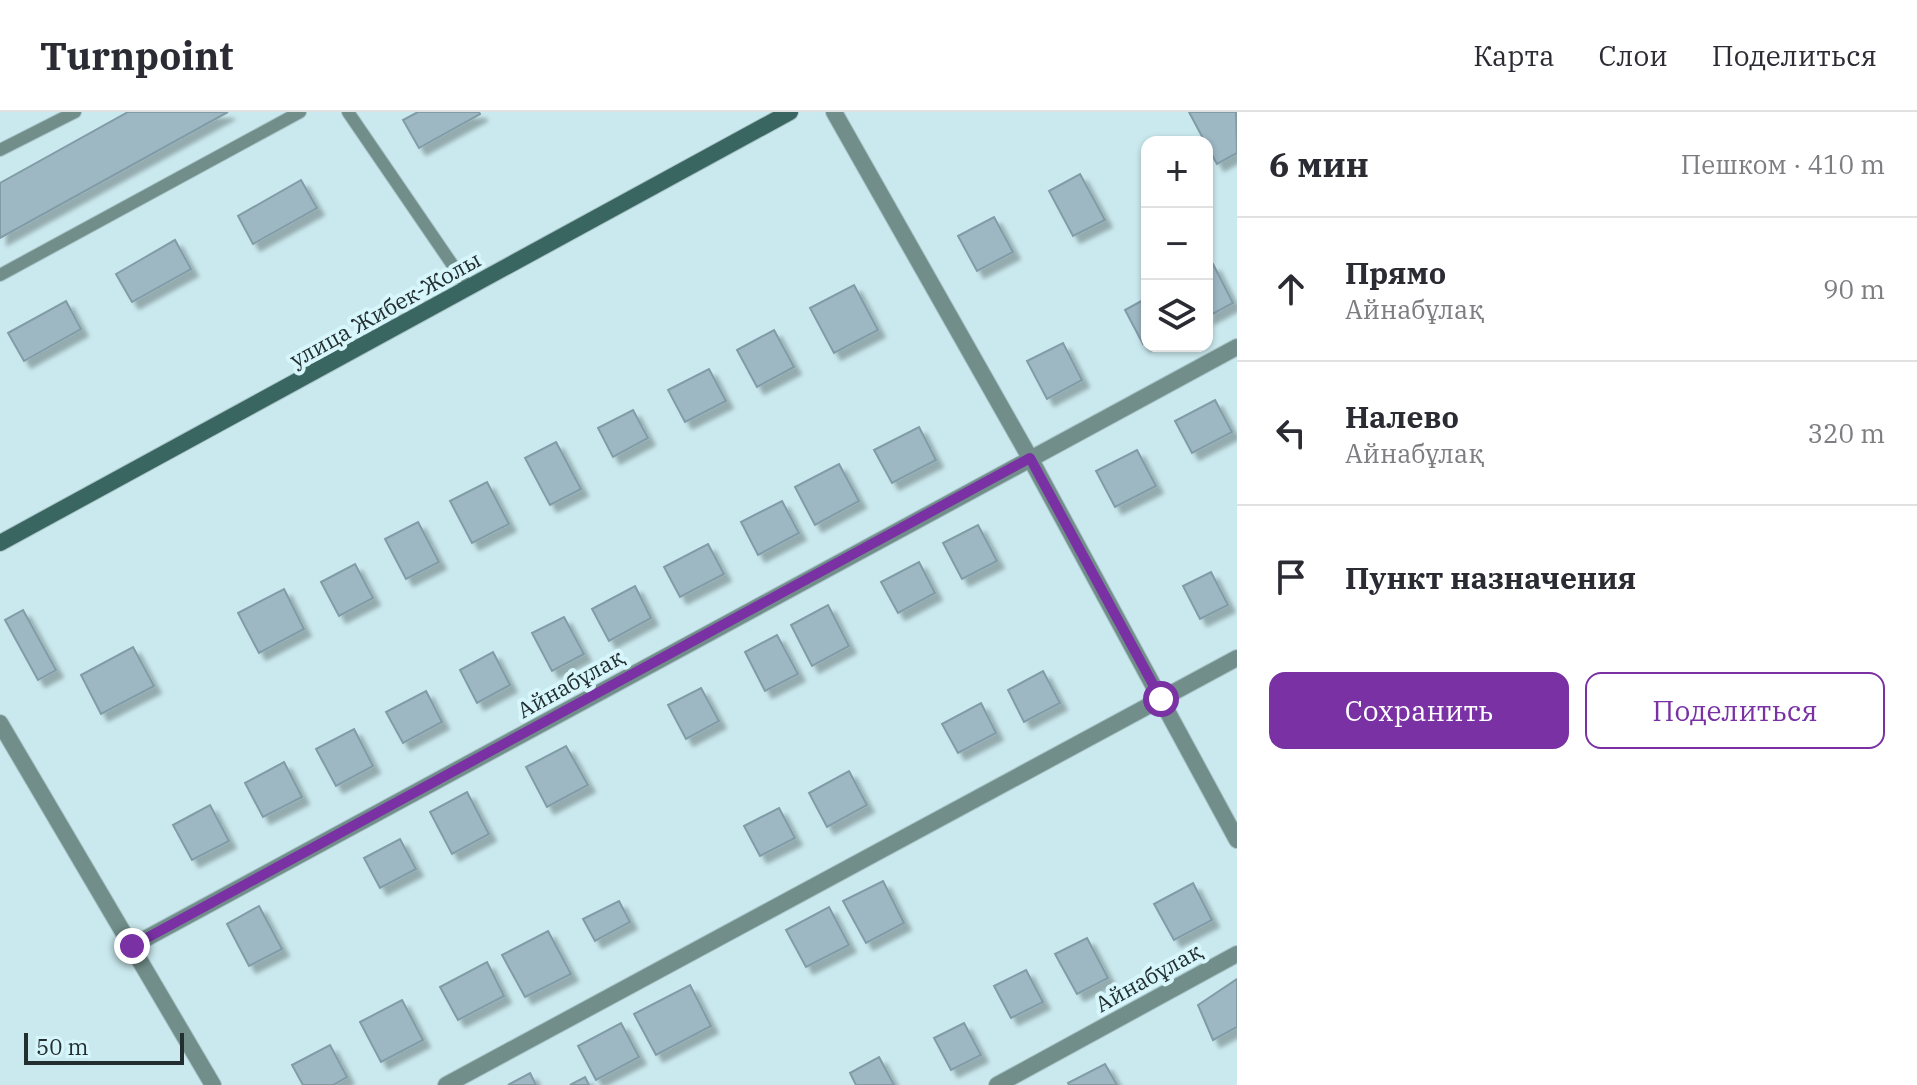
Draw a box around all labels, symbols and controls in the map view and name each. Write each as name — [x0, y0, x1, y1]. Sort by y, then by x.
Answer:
text: Turnpoint — [40, 31, 234, 80]
text: Карта — [1473, 37, 1554, 74]
text: Слои — [1598, 37, 1668, 74]
text: Поделиться — [1712, 37, 1877, 74]
map controls — [1141, 136, 1213, 352]
button: + — [1141, 136, 1213, 208]
text: 6 мин — [1269, 142, 1369, 186]
text: Пешком · 410 m — [1681, 147, 1885, 181]
button: − — [1141, 208, 1213, 280]
street label: улица Жибек-Жолы — [284, 244, 486, 374]
text: Прямо — [1345, 253, 1446, 292]
icon: ahead — [1269, 267, 1313, 311]
text: 90 m — [1823, 272, 1885, 306]
button: layers — [1141, 280, 1213, 352]
text: Айнабұлақ — [1345, 292, 1484, 326]
text: Налево — [1345, 397, 1459, 436]
icon: left — [1269, 411, 1313, 455]
text: 320 m — [1807, 416, 1885, 450]
text: Айнабұлақ — [1345, 436, 1484, 470]
icon: arrive — [1269, 555, 1313, 599]
text: Пункт назначения — [1345, 558, 1636, 597]
street label: Айнабұлақ — [512, 641, 629, 724]
button: Сохранить — [1269, 672, 1569, 749]
button: Поделиться — [1585, 672, 1885, 749]
route start — [1143, 681, 1179, 717]
route end — [114, 928, 150, 964]
street label: Айнабұлақ — [1090, 935, 1207, 1018]
scale bar — [24, 1029, 184, 1065]
text: 50 m — [36, 1032, 88, 1061]

